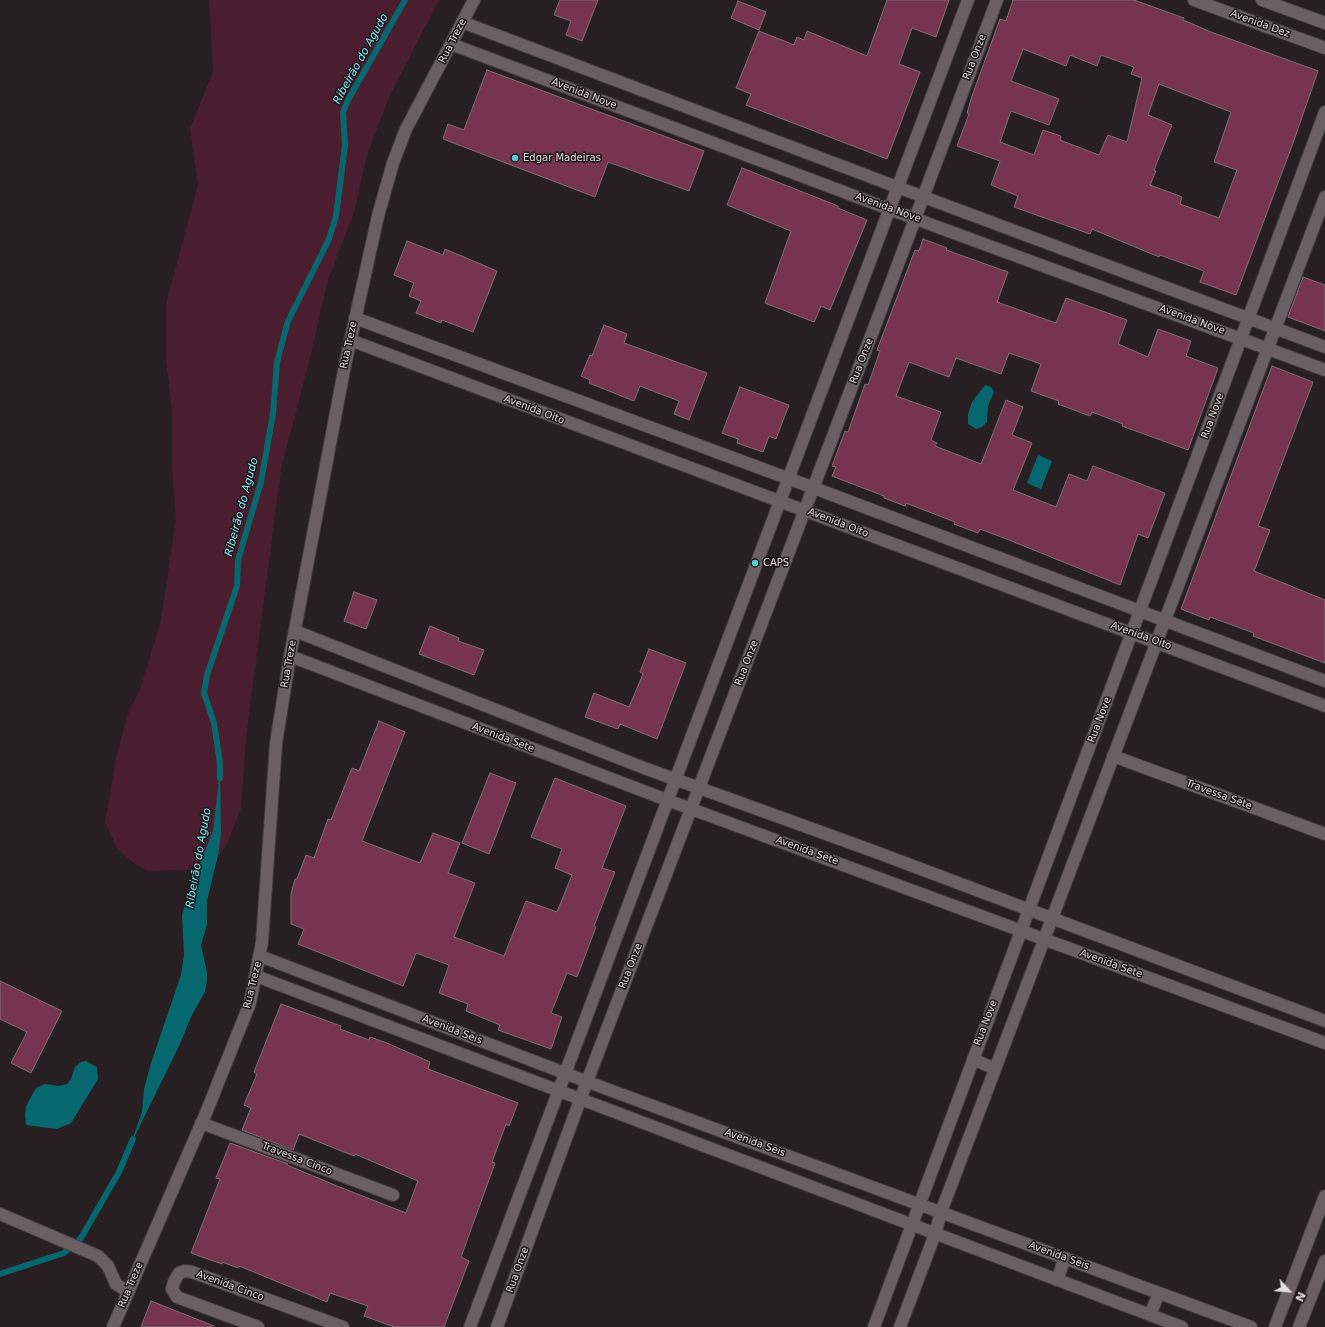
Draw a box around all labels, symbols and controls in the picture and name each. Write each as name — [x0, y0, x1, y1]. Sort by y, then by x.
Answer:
street label: Avenida Dez — [1229, 8, 1291, 40]
water label: Ribeirão do Agudo — [331, 11, 391, 107]
street label: Rua Treze — [437, 17, 469, 65]
street label: Rua Onze — [961, 33, 989, 81]
street label: Avenida Nove — [550, 76, 618, 112]
place label: Edgar Madeiras — [523, 152, 601, 164]
marker: Edgar Madeiras — [510, 153, 520, 163]
street label: Avenida Nove — [854, 191, 922, 225]
street label: Avenida Nove — [1158, 303, 1226, 337]
street label: Rua Treze — [338, 320, 360, 370]
street label: Rua Onze — [848, 337, 876, 385]
street label: Rua Nove — [1199, 391, 1227, 441]
street label: Avenida Oito — [502, 393, 566, 427]
water label: Ribeirão do Agudo — [223, 456, 261, 558]
street label: Avenida Oito — [806, 506, 870, 540]
place label: CAPS — [763, 557, 789, 569]
marker: CAPS — [750, 558, 760, 568]
street label: Avenida Oito — [1109, 619, 1173, 653]
street label: Rua Treze — [279, 639, 299, 689]
street label: Rua Onze — [733, 639, 761, 687]
street label: Rua Nove — [1086, 696, 1114, 744]
street label: Avenida Sete — [470, 721, 536, 755]
street label: Travessa Sete — [1184, 778, 1254, 812]
water label: Ribeirão do Agudo — [184, 807, 214, 909]
street label: Avenida Sete — [774, 834, 840, 868]
street label: Rua Onze — [617, 942, 645, 990]
street label: Avenida Sete — [1078, 947, 1144, 981]
street label: Rua Treze — [241, 960, 265, 1010]
street label: Rua Nove — [972, 999, 1000, 1047]
street label: Avenida Seis — [420, 1013, 484, 1047]
street label: Avenida Seis — [723, 1126, 787, 1160]
street label: Travessa Cinco — [260, 1140, 334, 1178]
street label: Avenida Seis — [1027, 1239, 1091, 1273]
street label: Rua Onze — [504, 1246, 532, 1294]
street label: Rua Treze — [116, 1260, 146, 1310]
street label: Avenida Cinco — [195, 1268, 265, 1304]
north arrow — [1269, 1271, 1309, 1311]
text: N — [1292, 1289, 1308, 1303]

